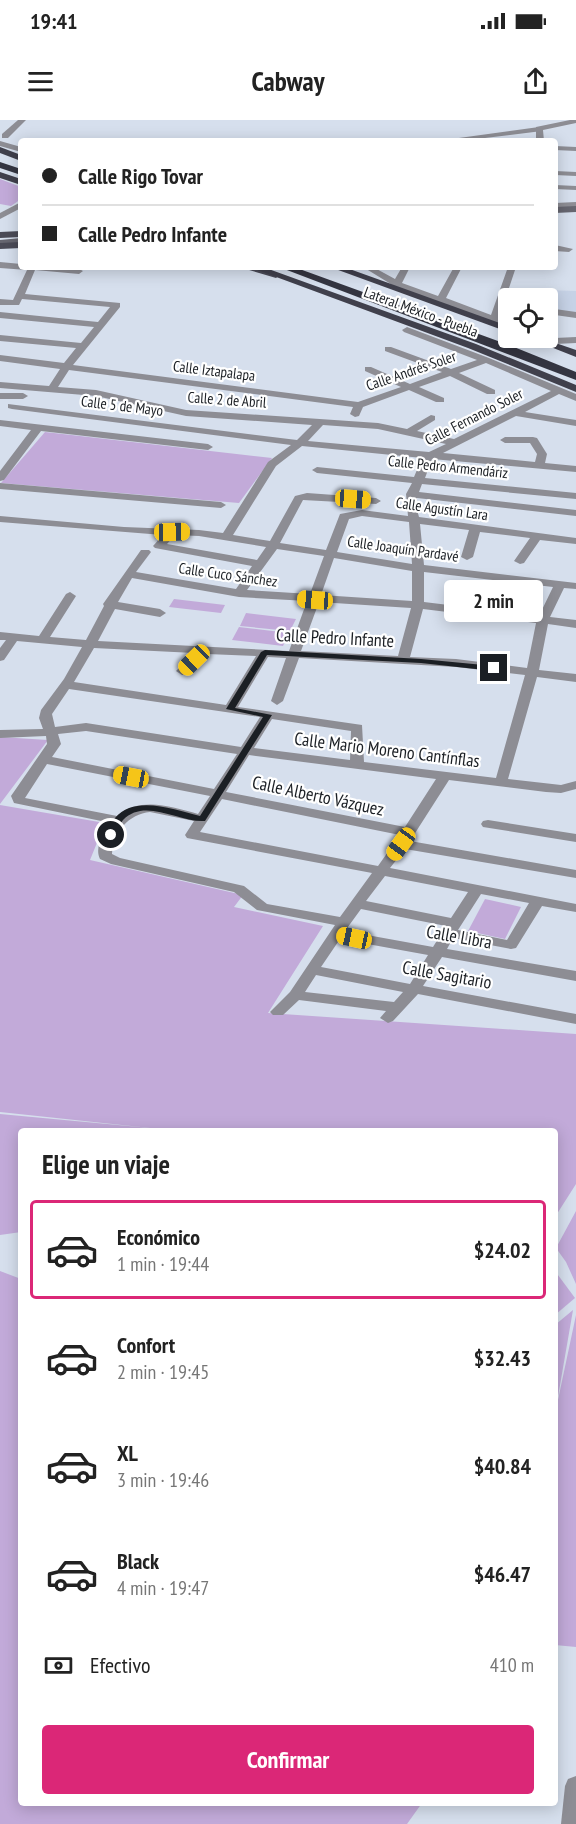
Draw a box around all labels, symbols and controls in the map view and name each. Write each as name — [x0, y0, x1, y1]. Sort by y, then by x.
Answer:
text: 19:41 — [30, 7, 78, 35]
text: Cabway — [251, 64, 325, 98]
icon: menu — [24, 65, 57, 98]
icon: share — [519, 65, 552, 98]
text: Calle Rigo Tovar — [78, 162, 203, 190]
text: Calle Pedro Infante — [78, 220, 227, 248]
street label: Lateral México - Puebla — [361, 282, 481, 341]
map controls — [498, 288, 558, 348]
button: locate — [498, 288, 558, 348]
street label: Calle Andrés Soler — [363, 346, 459, 395]
street label: Calle Iztapalapa — [172, 356, 256, 385]
street label: Calle Fernando Soler — [422, 383, 527, 449]
street label: Calle 2 de Abril — [187, 387, 268, 412]
street label: Calle 5 de Mayo — [80, 391, 164, 420]
street label: Calle Pedro Armendáriz — [387, 451, 509, 482]
car — [334, 489, 372, 509]
street label: Calle Agustín Lara — [395, 493, 489, 524]
car — [154, 523, 190, 541]
street label: Calle Joaquín Pardavé — [346, 531, 460, 566]
street label: Calle Cuco Sánchez — [178, 558, 279, 591]
callout: 2 min — [444, 581, 544, 623]
text: 2 min — [473, 588, 514, 614]
car — [296, 590, 334, 610]
street label: Calle Pedro Infante — [275, 623, 395, 652]
car — [175, 641, 213, 679]
route end — [480, 654, 507, 681]
street label: Calle Mario Moreno Cantínflas — [293, 727, 481, 772]
car — [112, 765, 150, 789]
street label: Calle Alberto Vázquez — [250, 770, 386, 821]
route start — [97, 821, 124, 848]
car — [383, 824, 419, 864]
street label: Calle Libra — [425, 919, 494, 954]
car — [335, 925, 373, 951]
street label: Calle Sagitario — [401, 955, 494, 994]
text: Elige un viaje — [42, 1147, 170, 1181]
icon: car — [45, 1223, 99, 1277]
text: Económico — [117, 1223, 200, 1251]
text: $24.02 — [474, 1236, 531, 1264]
text: 1 min · 19:44 — [117, 1251, 209, 1277]
icon: car — [45, 1331, 99, 1385]
text: Confort — [117, 1331, 175, 1359]
text: $32.43 — [474, 1344, 531, 1372]
text: 2 min · 19:45 — [117, 1359, 209, 1385]
icon: car — [45, 1439, 99, 1493]
text: XL — [117, 1439, 138, 1467]
text: $40.84 — [474, 1452, 531, 1480]
text: 3 min · 19:46 — [117, 1467, 209, 1493]
icon: car — [45, 1547, 99, 1601]
text: Black — [117, 1547, 159, 1575]
text: $46.47 — [474, 1560, 531, 1588]
text: 4 min · 19:47 — [117, 1575, 209, 1601]
icon: cash — [42, 1649, 75, 1682]
text: Efectivo — [90, 1651, 151, 1679]
text: 410 m — [490, 1652, 534, 1678]
button: Confirmar — [42, 1725, 534, 1794]

